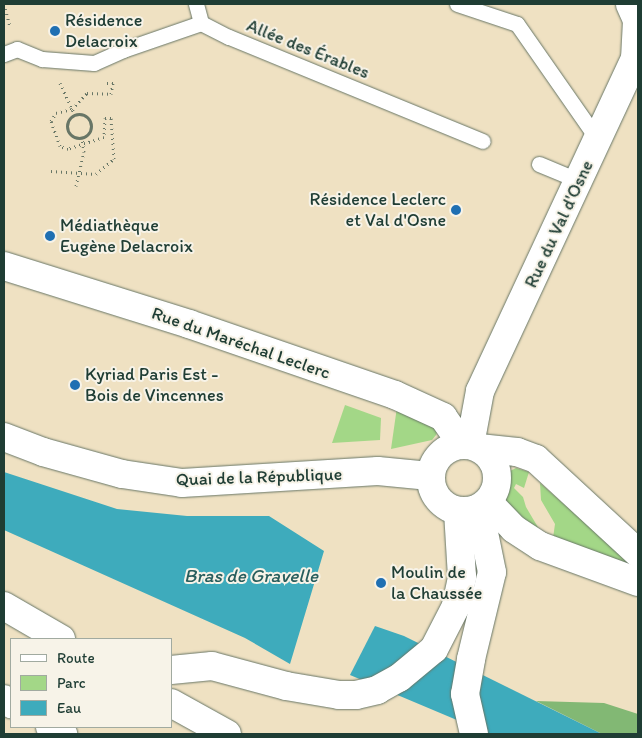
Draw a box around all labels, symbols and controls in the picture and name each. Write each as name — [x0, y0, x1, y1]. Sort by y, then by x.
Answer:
place label: Résidence Delacroix — [65, 10, 142, 52]
street label: Allée des Érables — [243, 14, 373, 84]
marker: Résidence Delacroix — [49, 25, 61, 37]
street label: Rue du Val d'Osne — [520, 156, 598, 292]
place label: Résidence Leclerc et Val d'Osne — [309, 189, 446, 232]
marker: Résidence Leclerc et Val d'Osne — [450, 204, 462, 216]
place label: Médiathèque Eugène Delacroix — [60, 215, 192, 258]
marker: Médiathèque Eugène Delacroix — [44, 230, 56, 242]
street label: Rue du Maréchal Leclerc — [149, 302, 333, 384]
place label: Kyriad Paris Est - Bois de Vincennes — [85, 364, 224, 406]
marker: Kyriad Paris Est - Bois de Vincennes — [69, 379, 81, 391]
street label: Quai de la République — [175, 463, 343, 491]
place label: Moulin de la Chaussée — [391, 562, 483, 604]
water label: Bras de Gravelle — [184, 565, 318, 587]
marker: Moulin de la Chaussée — [375, 577, 387, 589]
legend — [10, 638, 172, 728]
text: Route — [57, 649, 95, 667]
text: Parc — [57, 674, 86, 692]
text: Eau — [57, 699, 81, 717]

